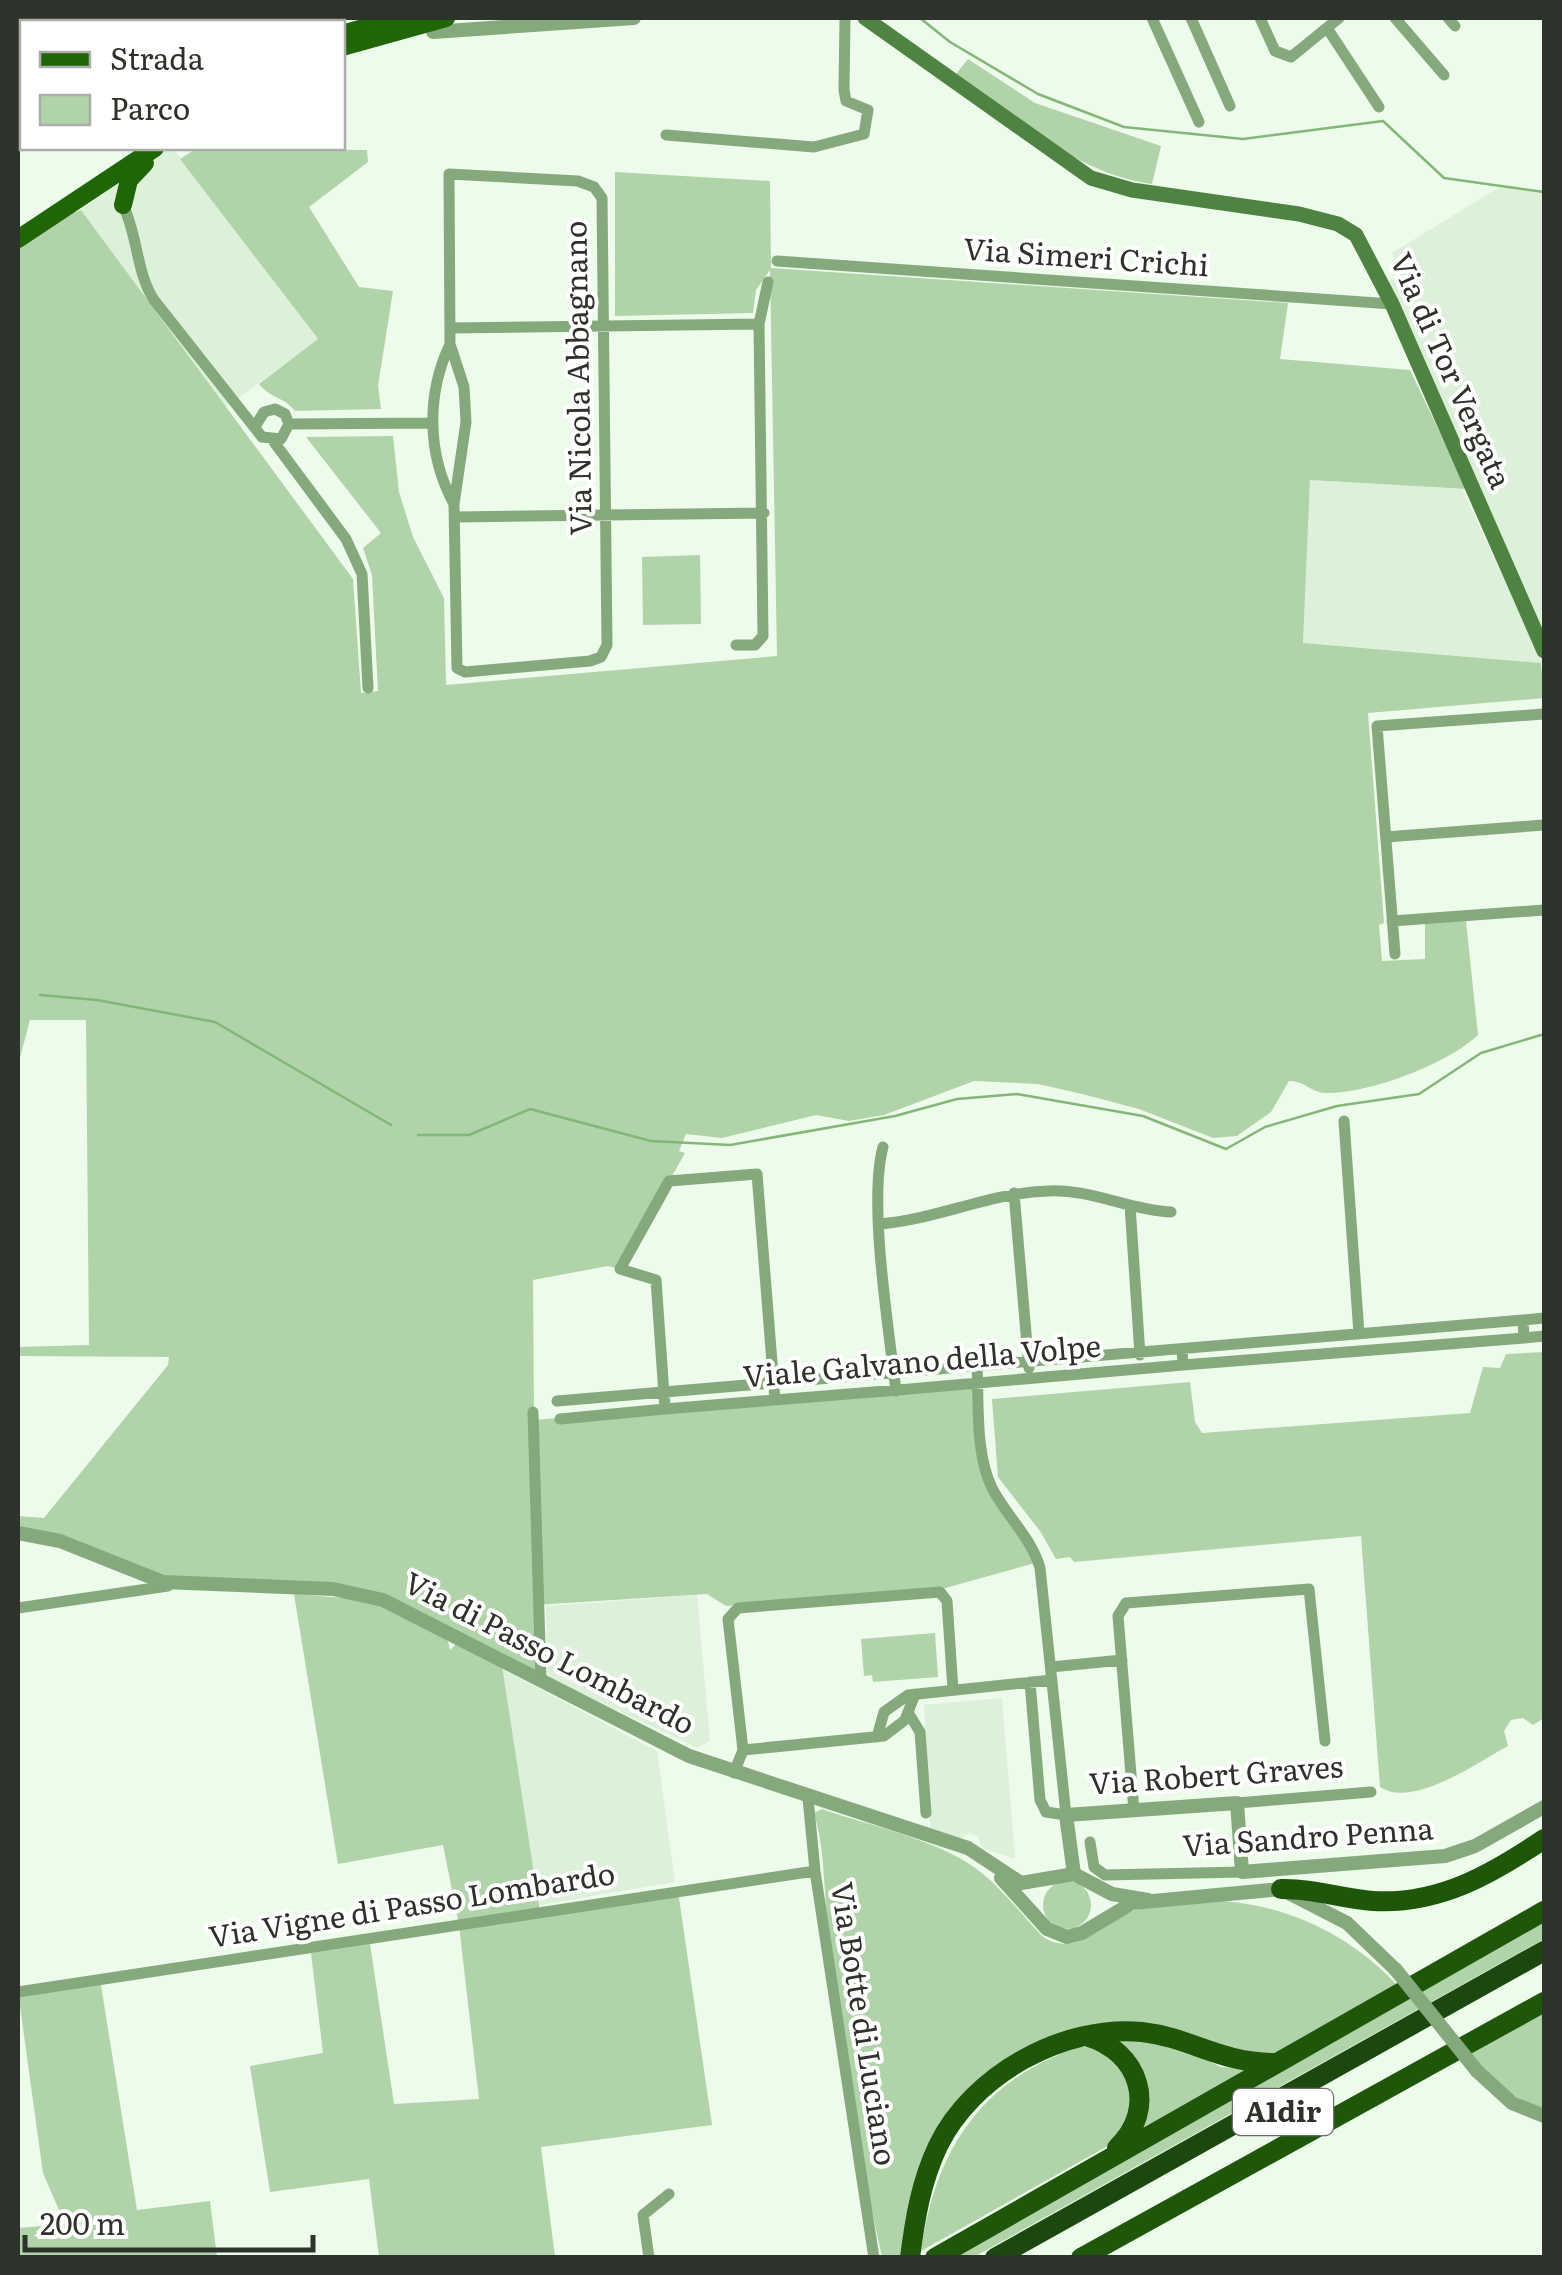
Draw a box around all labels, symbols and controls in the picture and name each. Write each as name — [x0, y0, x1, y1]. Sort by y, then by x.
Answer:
legend — [20, 20, 345, 150]
text: Strada — [110, 35, 205, 79]
text: Parco — [110, 85, 190, 129]
street label: Via Nicola Abbagnano — [551, 220, 601, 536]
street label: Via Simeri Crichi — [962, 224, 1210, 286]
street label: Via di Tor Vergata — [1381, 245, 1525, 496]
street label: Viale Galvano della Volpe — [741, 1321, 1103, 1397]
street label: Via di Passo Lombardo — [397, 1559, 703, 1744]
street label: Via Robert Graves — [1087, 1742, 1344, 1804]
street label: Via Sandro Penna — [1181, 1804, 1436, 1866]
street label: Via Vigne di Passo Lombardo — [205, 1849, 618, 1957]
street label: Via Botte di Luciano — [822, 1879, 910, 2168]
road number: A1dir — [1233, 2089, 1333, 2135]
scale bar — [25, 2190, 312, 2252]
text: 200 m — [40, 2200, 125, 2244]

